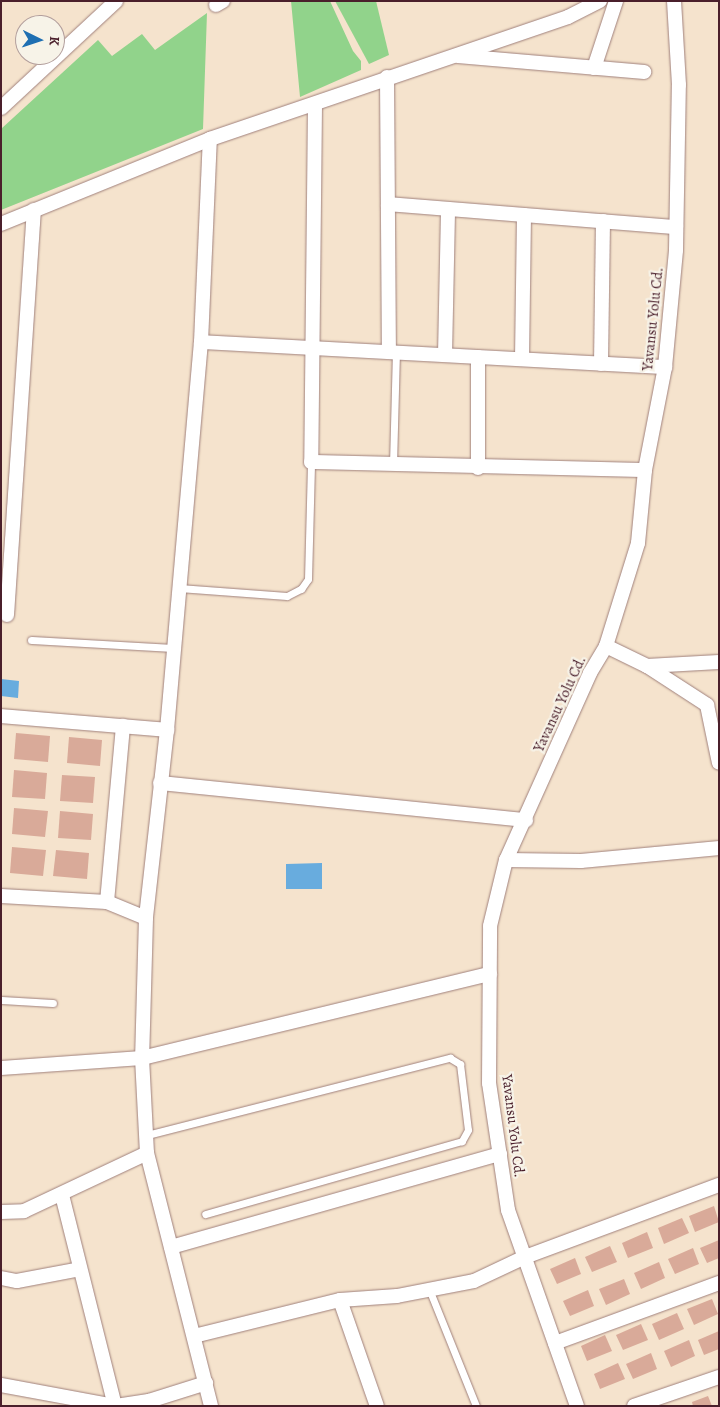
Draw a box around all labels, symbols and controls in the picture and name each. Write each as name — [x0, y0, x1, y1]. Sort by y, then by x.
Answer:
north arrow — [15, 15, 65, 65]
text: K — [45, 36, 64, 46]
street label: Yavansu Yolu Cd. — [639, 266, 667, 372]
street label: Yavansu Yolu Cd. — [530, 653, 590, 755]
street label: Yavansu Yolu Cd. — [498, 1073, 528, 1179]

